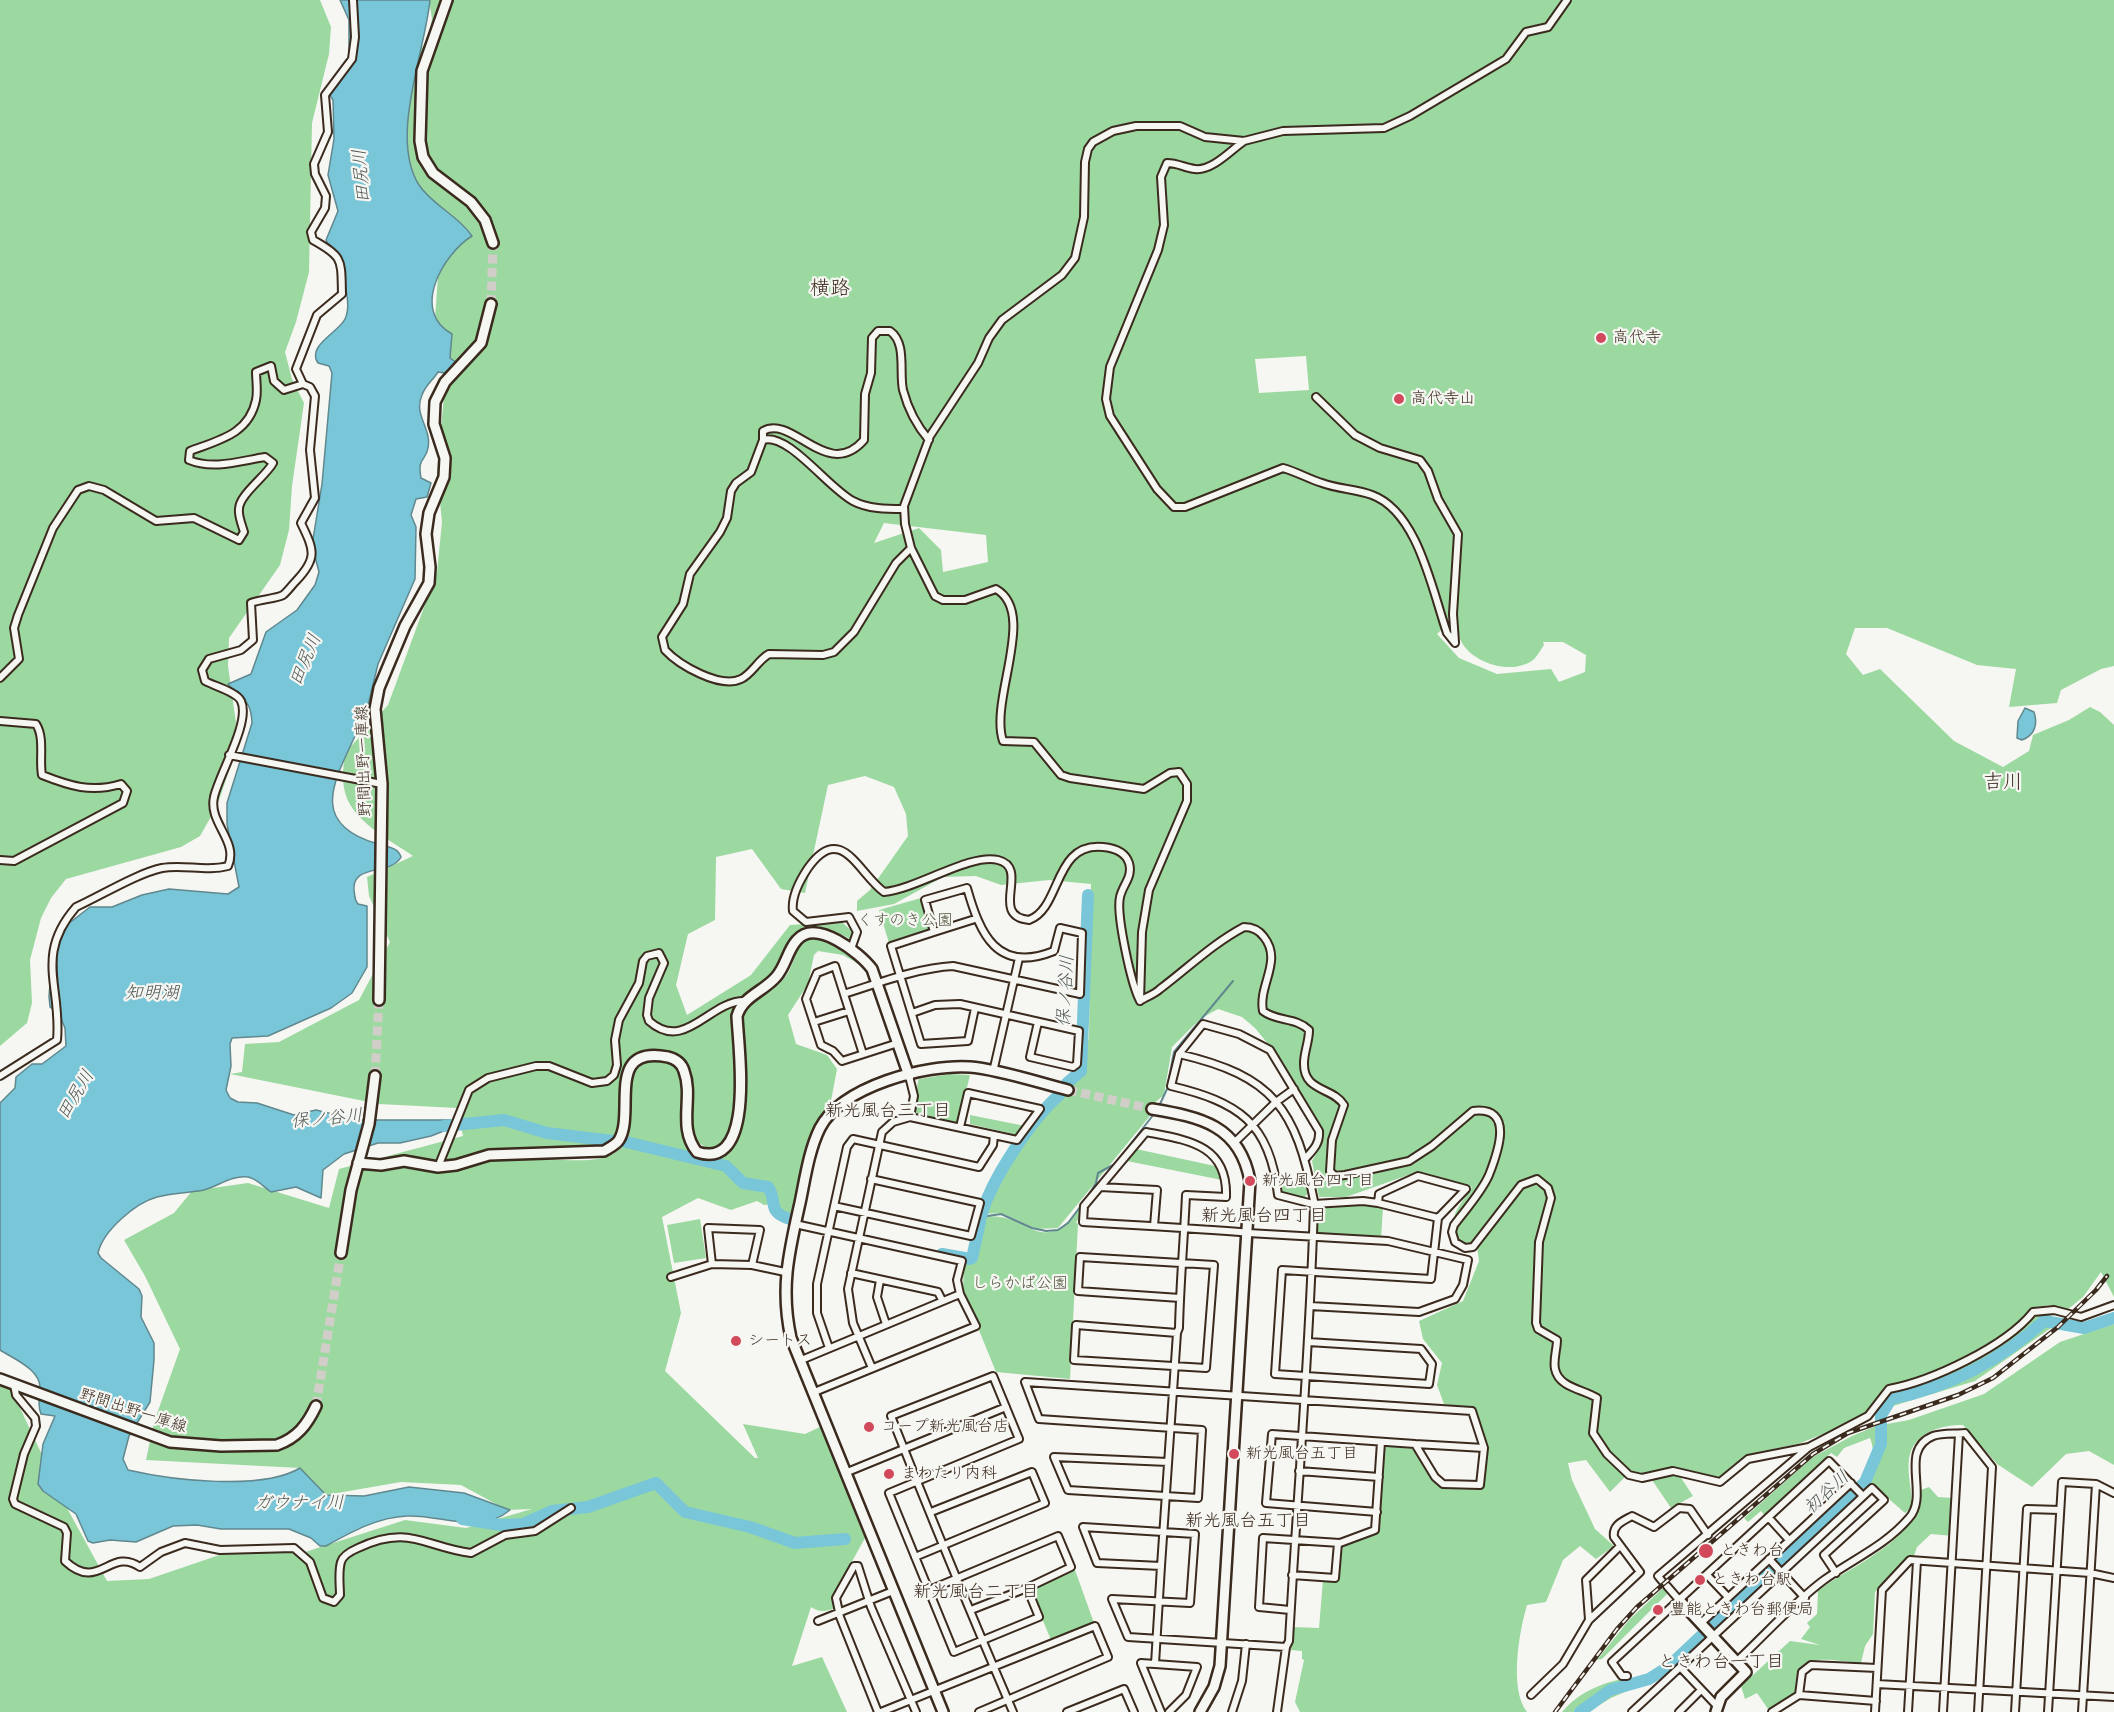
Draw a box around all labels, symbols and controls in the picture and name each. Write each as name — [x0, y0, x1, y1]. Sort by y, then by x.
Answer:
water label: 田尻川 — [349, 148, 375, 204]
district label: 横路 — [810, 277, 850, 301]
place label: 高代寺 — [1613, 328, 1661, 348]
marker: 高代寺 — [1594, 331, 1608, 345]
place label: 高代寺山 — [1411, 389, 1475, 409]
marker: 高代寺山 — [1392, 392, 1406, 406]
water label: 田尻川 — [286, 631, 326, 689]
street label: 野間出野一庫線 — [352, 705, 376, 817]
district label: 吉川 — [1983, 771, 2023, 795]
park label: くすのき公園 — [857, 911, 953, 931]
water label: 保ノ谷川 — [1053, 954, 1079, 1028]
water label: 知明湖 — [125, 982, 179, 1004]
water label: 田尻川 — [53, 1066, 99, 1124]
district label: 新光風台三丁目 — [825, 1100, 951, 1122]
water label: 保ノ谷川 — [290, 1105, 364, 1133]
place label: 新光風台四丁目 — [1262, 1171, 1374, 1191]
marker: 新光風台四丁目 — [1243, 1174, 1257, 1188]
district label: 新光風台四丁目 — [1201, 1205, 1327, 1227]
park label: しらかば公園 — [972, 1274, 1068, 1294]
place label: シートス — [748, 1331, 812, 1351]
marker: シートス — [729, 1334, 743, 1348]
street label: 野間出野一庫線 — [77, 1385, 189, 1437]
place label: コープ新光風台店 — [881, 1417, 1009, 1437]
marker: コープ新光風台店 — [862, 1420, 876, 1434]
place label: 新光風台五丁目 — [1246, 1444, 1358, 1464]
marker: 新光風台五丁目 — [1227, 1447, 1241, 1461]
place label: まわたり内科 — [901, 1464, 997, 1484]
marker: まわたり内科 — [882, 1467, 896, 1481]
water label: 初谷川 — [1800, 1467, 1854, 1519]
water label: ガウナイ川 — [254, 1492, 344, 1514]
district label: 新光風台五丁目 — [1185, 1510, 1311, 1532]
place label: ときわ台 — [1720, 1541, 1784, 1561]
marker: ときわ台 — [1697, 1542, 1715, 1560]
place label: ときわ台駅 — [1712, 1570, 1792, 1590]
marker: ときわ台駅 — [1693, 1573, 1707, 1587]
district label: 新光風台二丁目 — [913, 1581, 1039, 1603]
place label: 豊能ときわ台郵便局 — [1670, 1600, 1814, 1620]
marker: 豊能ときわ台郵便局 — [1651, 1603, 1665, 1617]
district label: ときわ台一丁目 — [1658, 1651, 1784, 1673]

